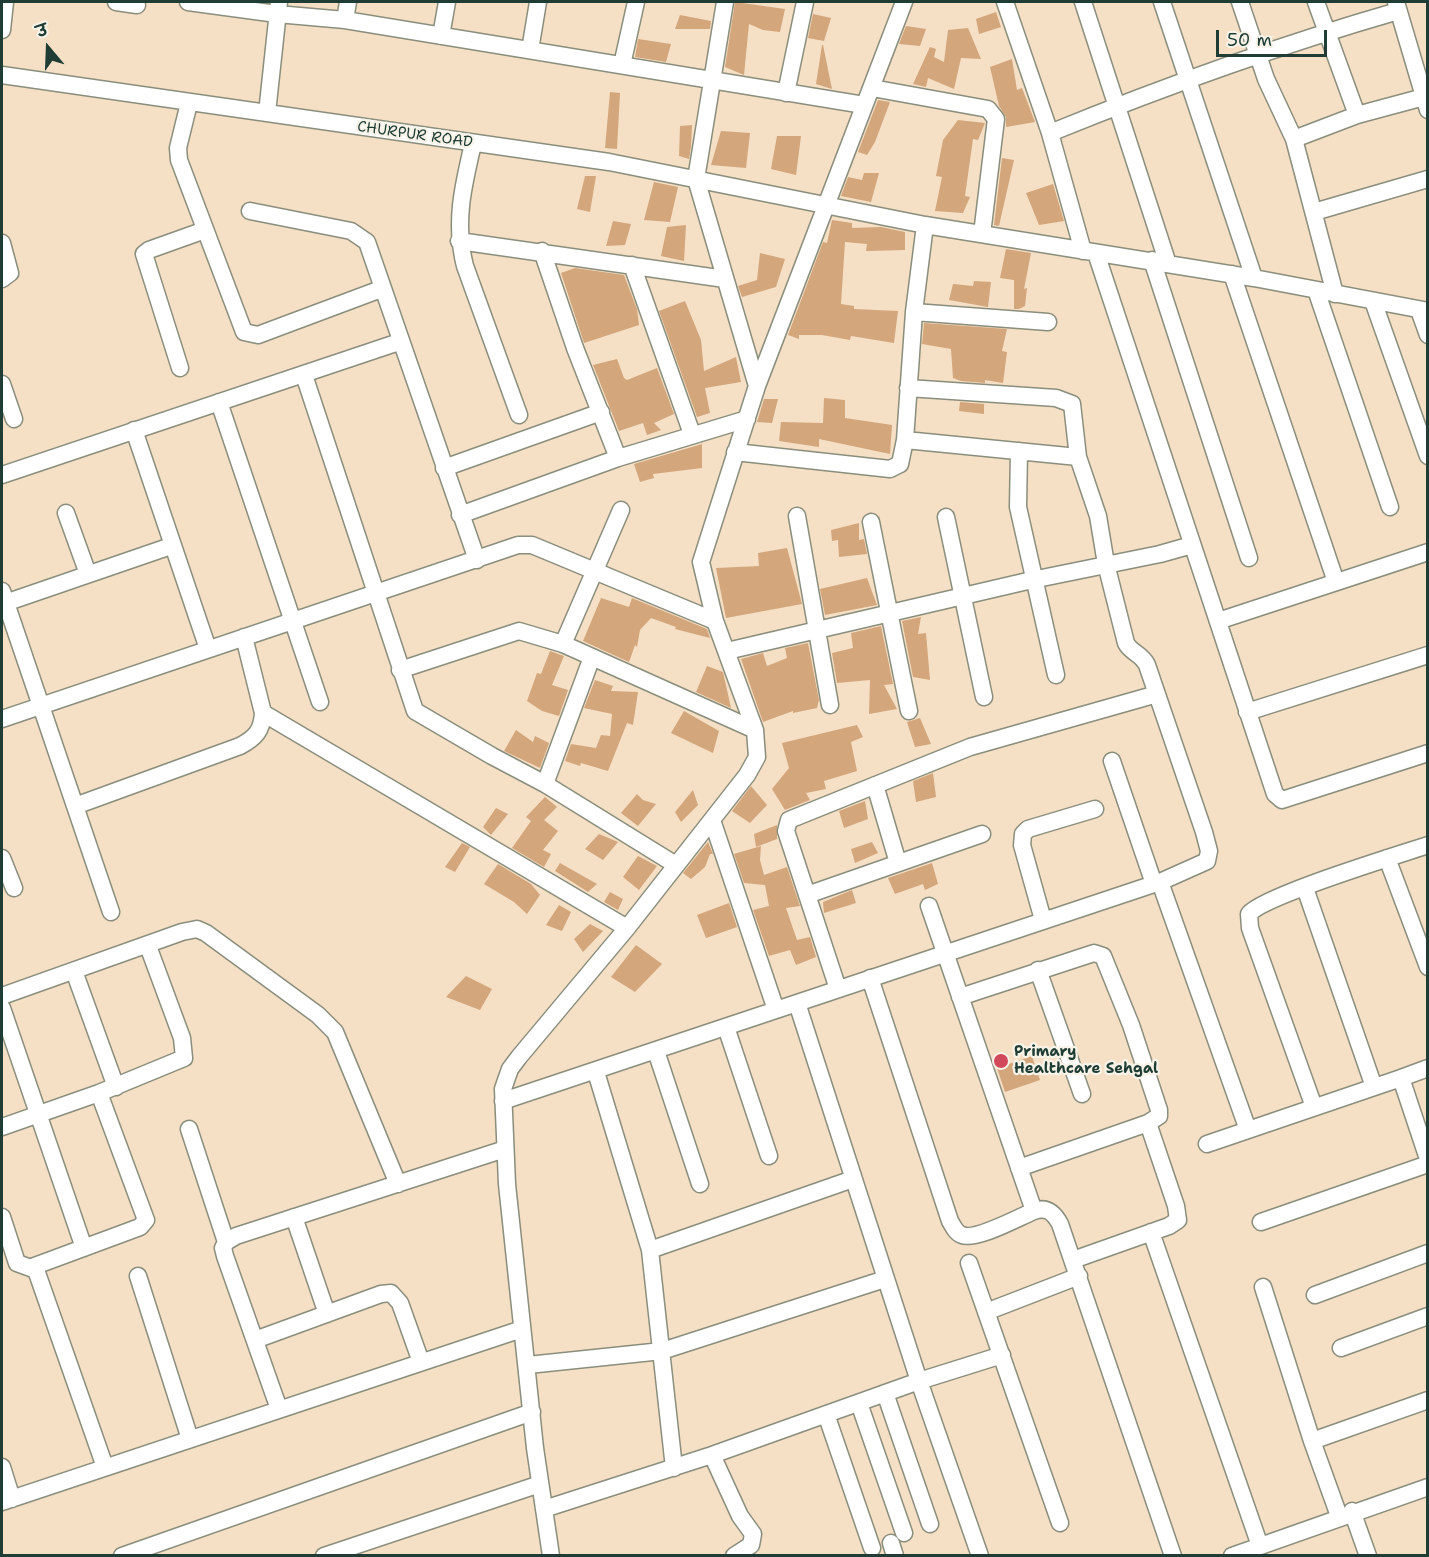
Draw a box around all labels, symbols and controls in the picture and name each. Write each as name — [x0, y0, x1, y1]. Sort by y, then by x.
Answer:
north arrow — [18, 18, 78, 78]
scale bar — [1219, 18, 1330, 56]
text: उ — [34, 19, 50, 42]
text: 50 m — [1227, 28, 1272, 52]
street label: CHURPUR ROAD — [356, 118, 474, 152]
place label: Primary Healthcare Sehgal — [1014, 1043, 1158, 1078]
marker: Primary Healthcare Sehgal — [992, 1052, 1010, 1070]

